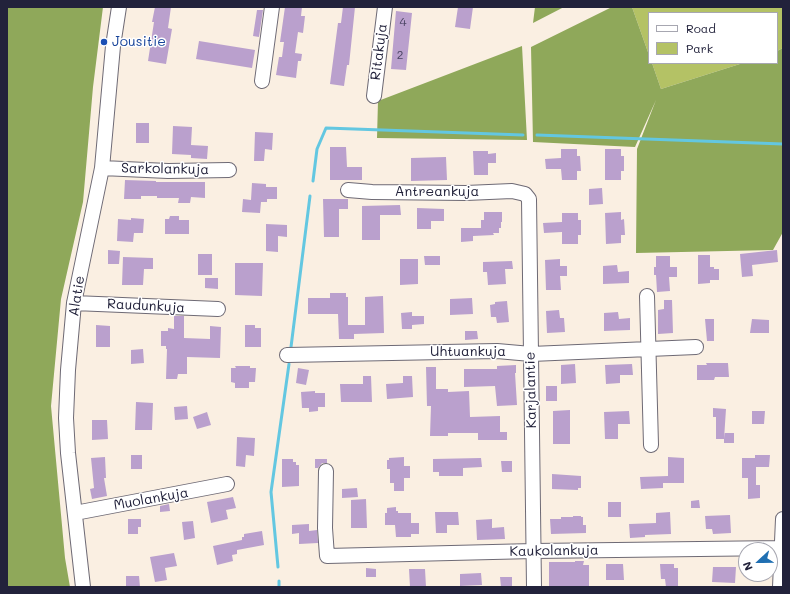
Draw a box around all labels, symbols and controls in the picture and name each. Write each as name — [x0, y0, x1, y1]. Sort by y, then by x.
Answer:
legend — [648, 12, 778, 64]
house number: 4 — [399, 15, 407, 29]
text: Road — [686, 20, 716, 36]
street label: Ritakuja — [367, 23, 391, 81]
place label: Jousitie — [112, 34, 166, 50]
marker: Jousitie — [99, 37, 109, 47]
text: Park — [686, 40, 713, 56]
house number: 2 — [397, 48, 403, 62]
street label: Sarkolankuja — [121, 160, 209, 178]
street label: Antreankuja — [395, 184, 479, 200]
street label: Alatie — [65, 274, 89, 318]
street label: Raudunkuja — [107, 296, 185, 316]
street label: Uhtuankuja — [430, 344, 506, 360]
street label: Karjalantie — [522, 351, 540, 429]
street label: Muolankuja — [112, 484, 190, 514]
street label: Kaukolankuja — [509, 542, 599, 560]
north arrow — [738, 542, 778, 582]
text: N — [739, 560, 756, 573]

